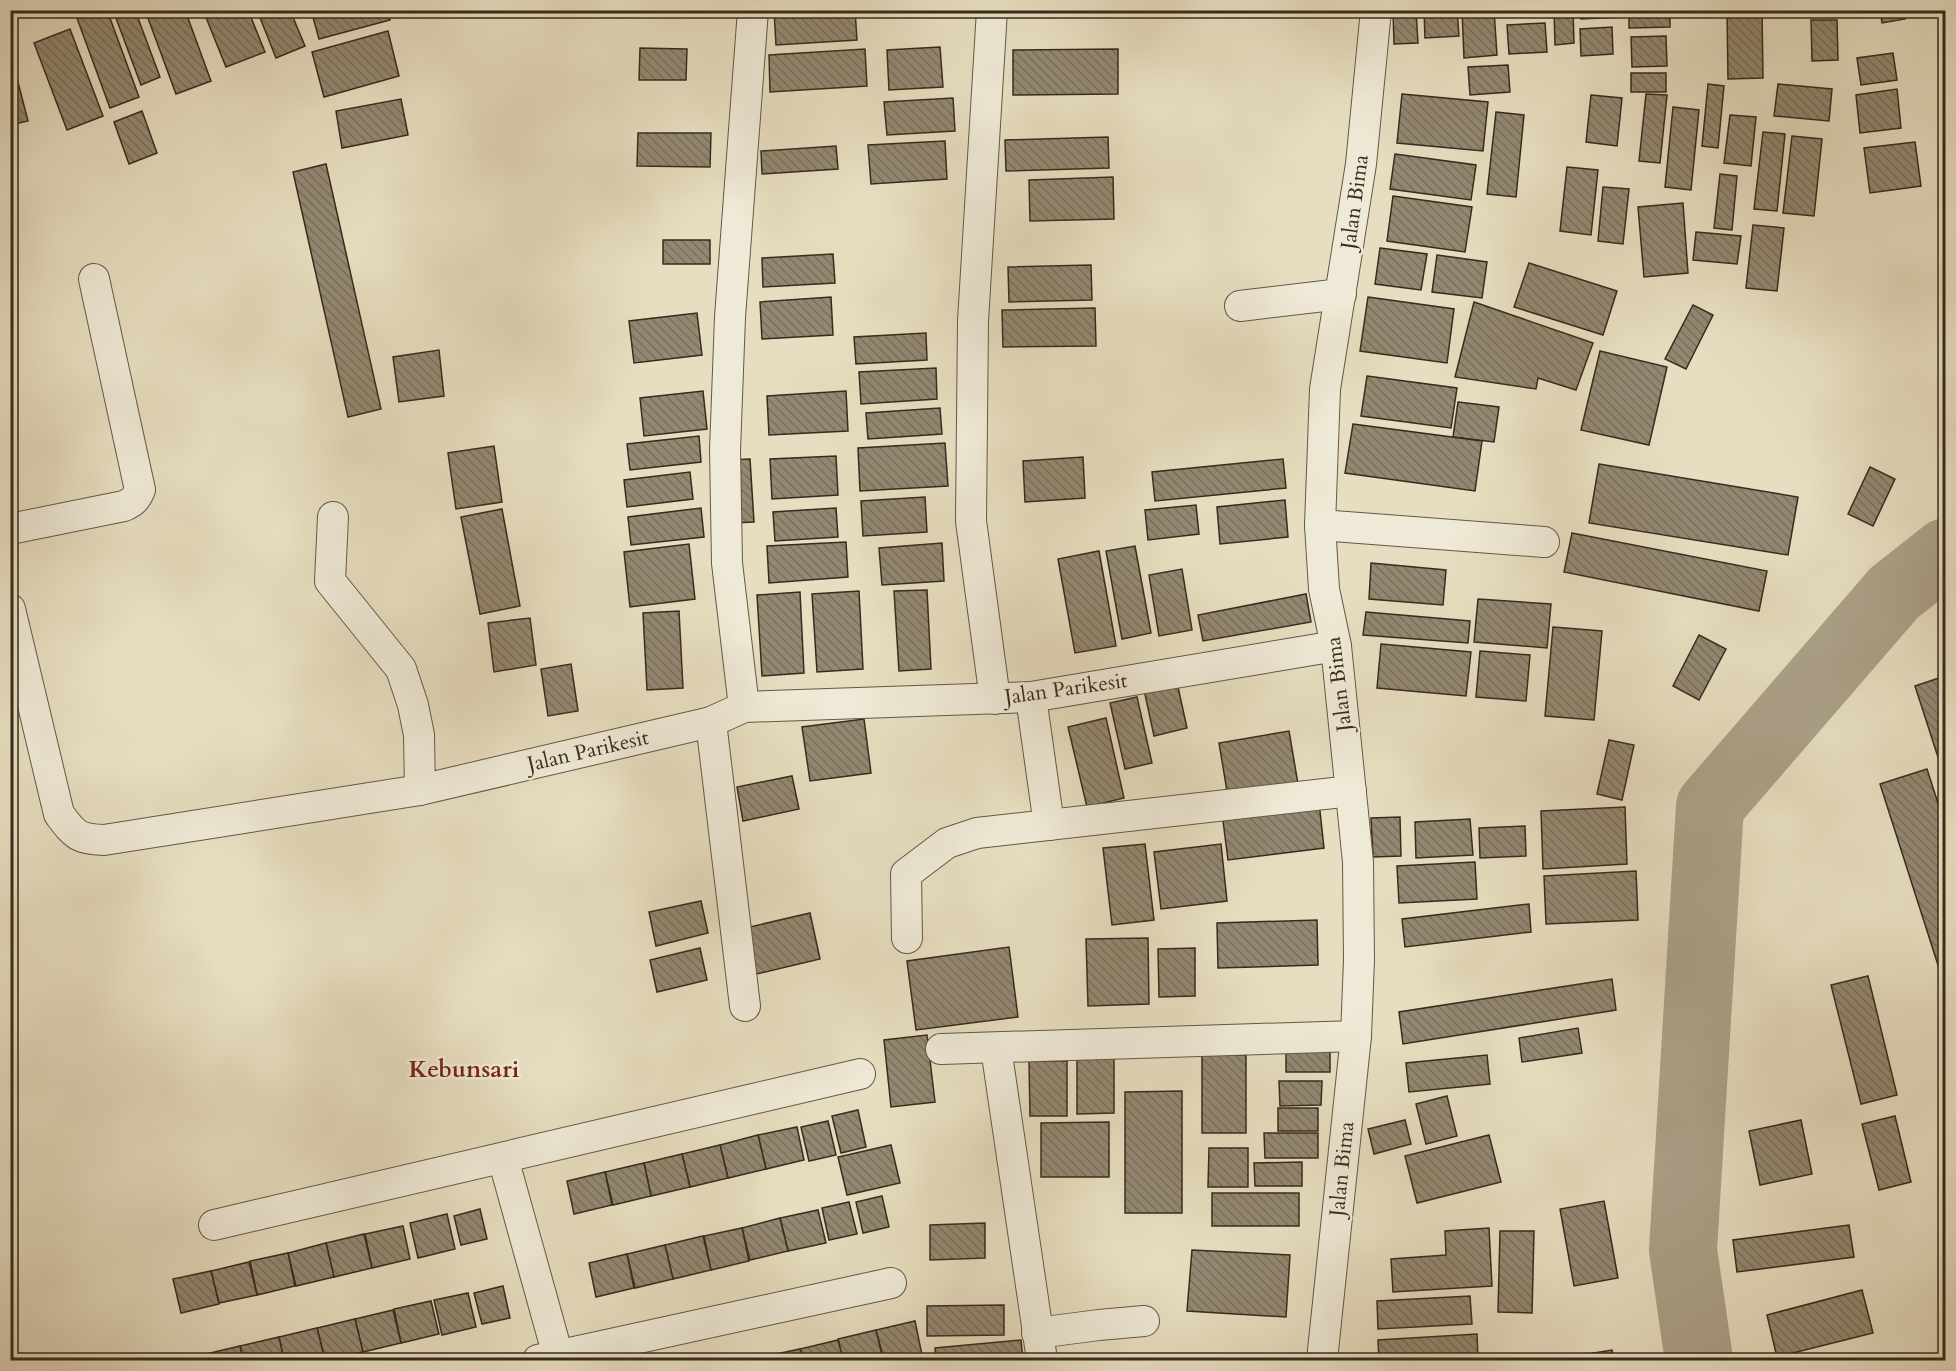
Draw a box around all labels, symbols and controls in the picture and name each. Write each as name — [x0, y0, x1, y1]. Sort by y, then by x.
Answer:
street label: Jalan Bima — [1334, 153, 1376, 254]
street label: Jalan Bima — [1319, 635, 1360, 736]
street label: Jalan Parikesit — [1000, 666, 1130, 712]
street label: Jalan Parikesit — [522, 723, 652, 780]
district label: Kebunsari — [409, 1053, 520, 1086]
street label: Jalan Bima — [1322, 1120, 1361, 1221]

